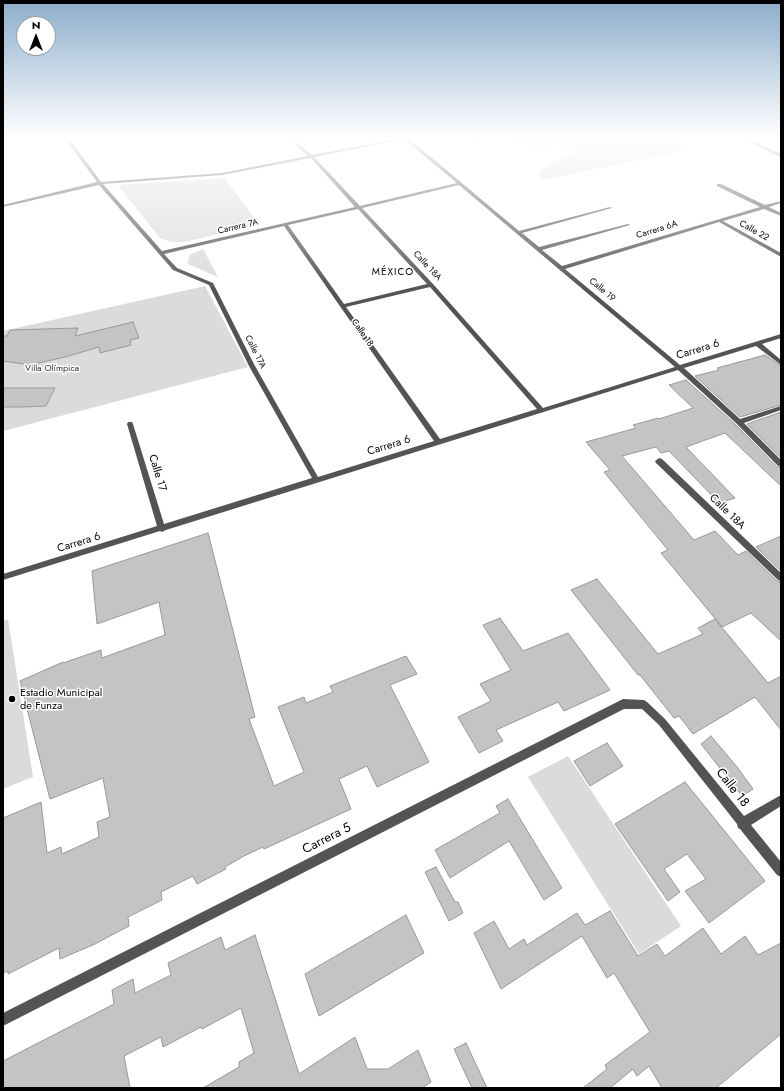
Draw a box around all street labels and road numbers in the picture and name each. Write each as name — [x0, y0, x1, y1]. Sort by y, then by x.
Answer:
street label: Carrera 7A — [217, 217, 259, 237]
street label: Calle 22 — [737, 218, 771, 244]
street label: Carrera 6A — [635, 219, 679, 241]
street label: Calle 18A — [411, 249, 443, 283]
street label: Calle 19 — [587, 276, 617, 304]
street label: Calle 18 — [349, 317, 375, 349]
street label: Calle 17A — [242, 334, 268, 370]
street label: Carrera 6 — [675, 337, 721, 363]
street label: Carrera 6 — [366, 433, 412, 459]
street label: Calle 17 — [145, 453, 169, 493]
street label: Calle 18A — [706, 492, 748, 532]
street label: Carrera 6 — [56, 530, 102, 556]
street label: Calle 18 — [712, 766, 752, 810]
street label: Carrera 5 — [300, 820, 354, 858]

